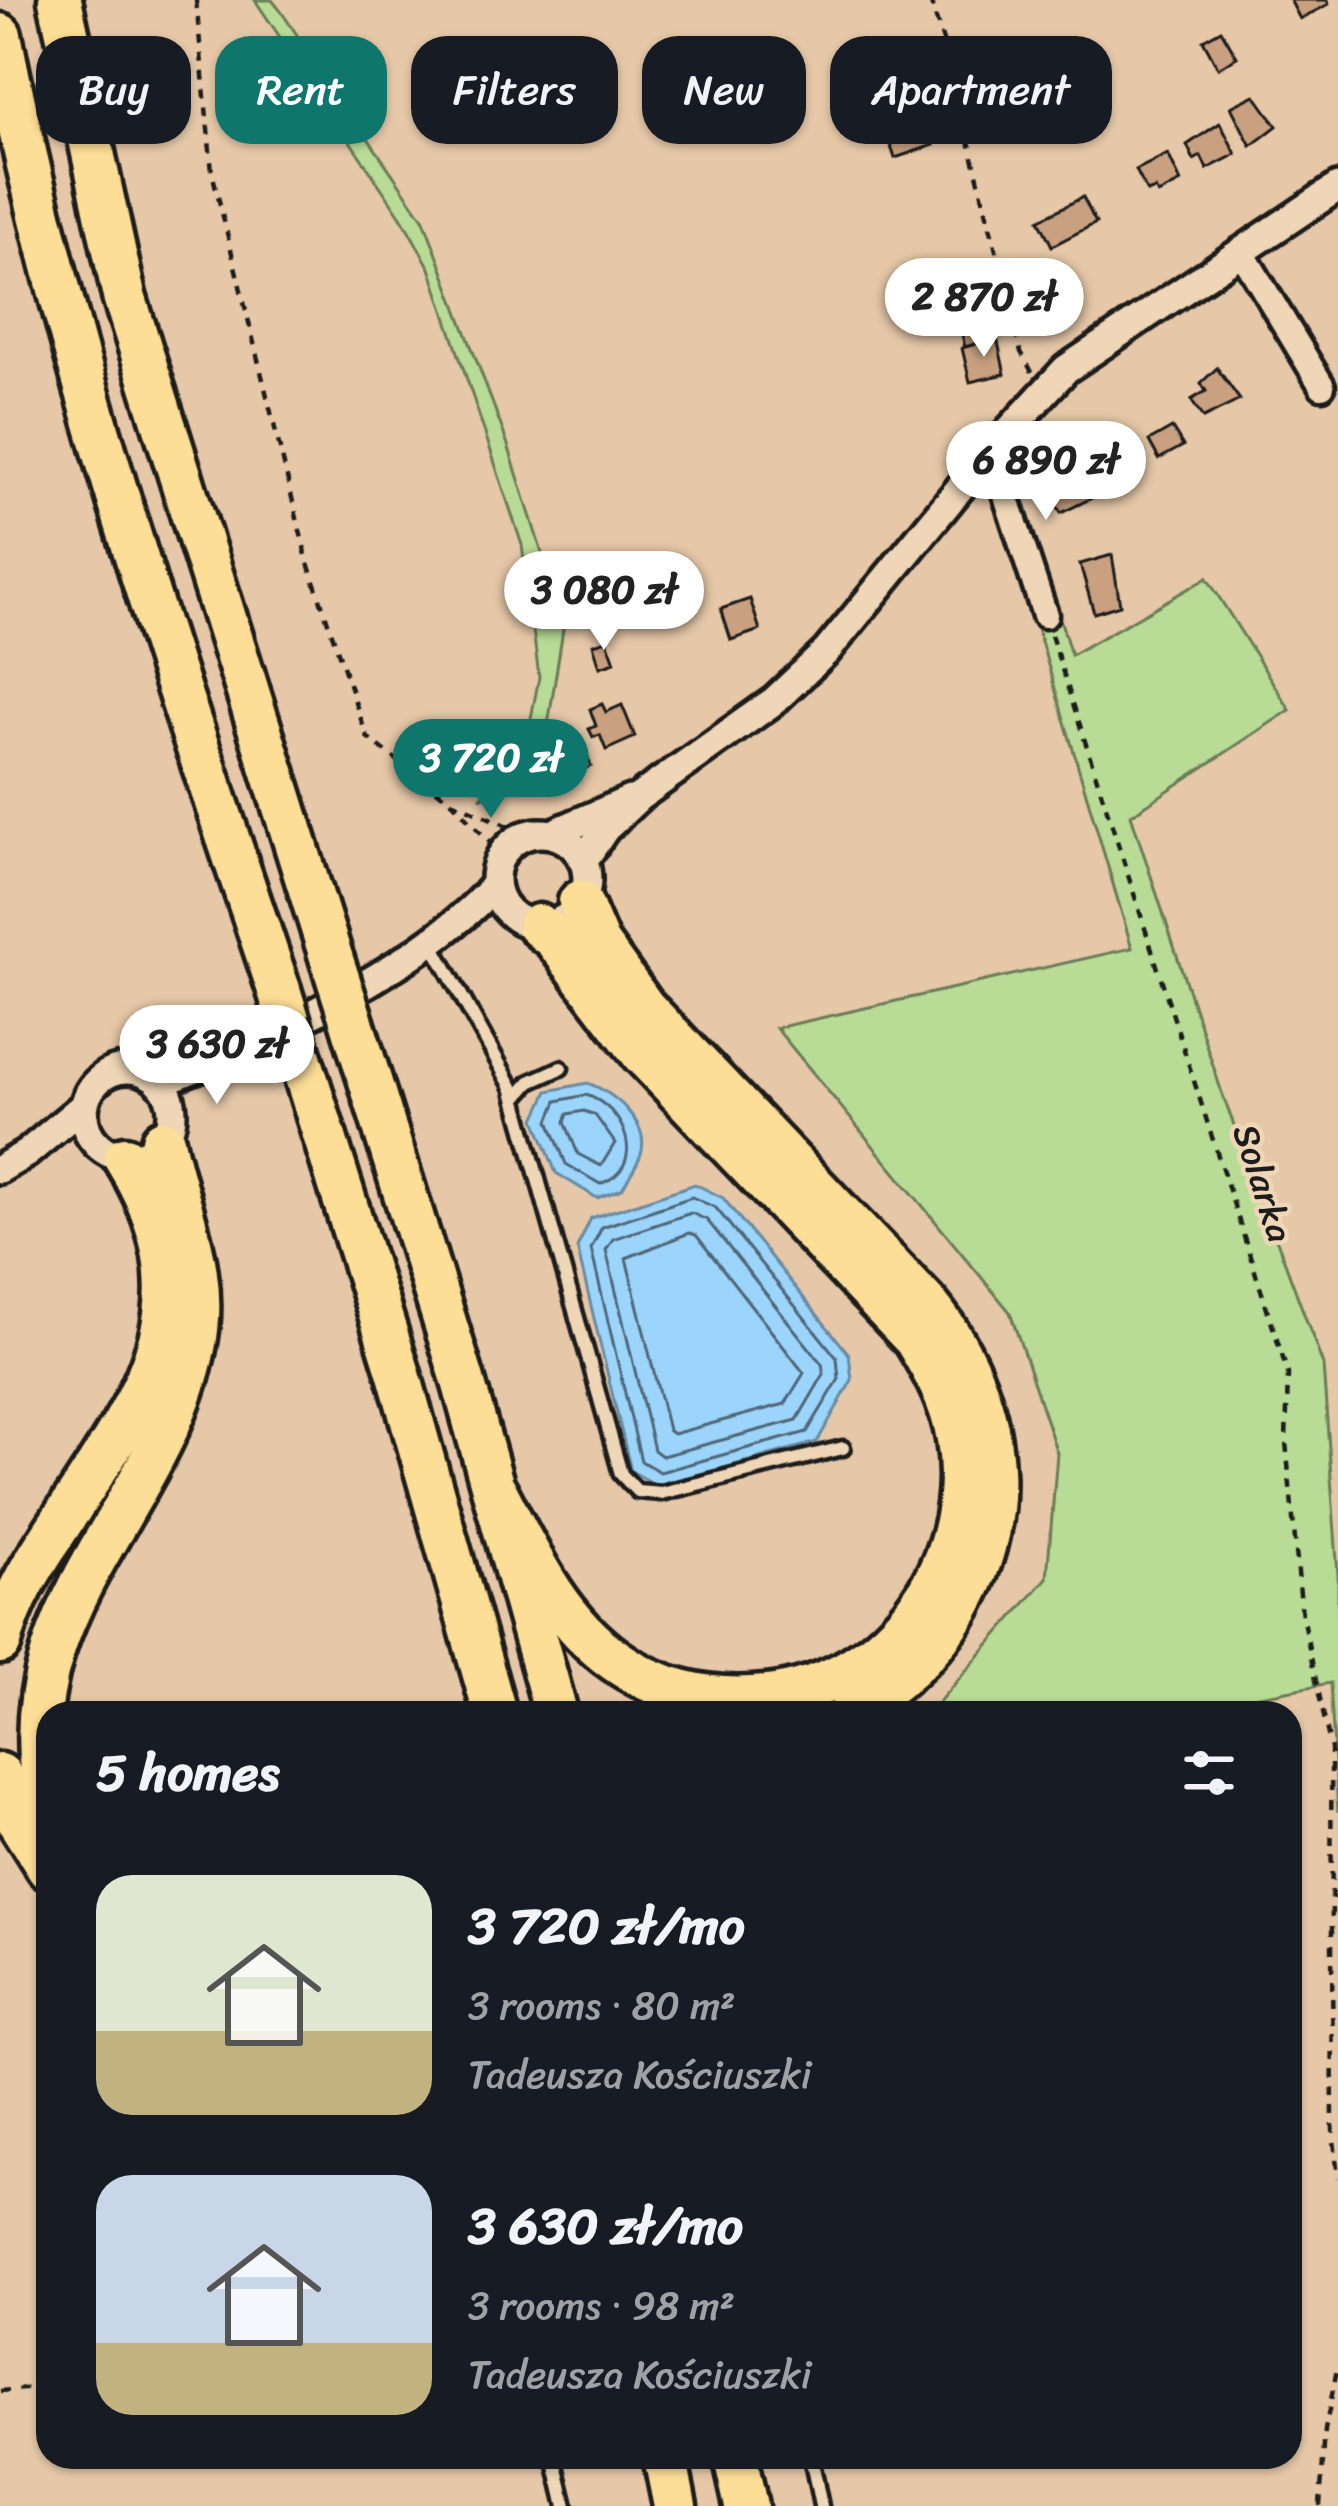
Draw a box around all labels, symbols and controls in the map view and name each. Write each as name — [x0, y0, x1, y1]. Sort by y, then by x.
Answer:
chip: Buy — [36, 36, 191, 144]
chip: Rent — [215, 36, 387, 144]
chip: Filters — [411, 36, 618, 144]
chip: New — [642, 36, 806, 144]
chip: Apartment — [830, 36, 1112, 144]
pin: 2 870 zł — [860, 258, 1108, 360]
text: 2 870 zł — [912, 262, 1056, 331]
pin: 6 890 zł — [922, 421, 1170, 523]
text: 6 890 zł — [973, 425, 1119, 494]
pin: 3 080 zł — [480, 551, 728, 653]
text: 3 080 zł — [531, 555, 677, 624]
pin: 3 720 zł — [367, 719, 615, 821]
text: 3 720 zł — [420, 723, 562, 792]
pin: 3 630 zł — [93, 1005, 341, 1107]
text: 3 630 zł — [146, 1009, 288, 1078]
street label: Solarka — [1214, 1115, 1312, 1251]
text: 5 homes — [96, 1728, 279, 1818]
icon: filters — [1176, 1740, 1242, 1806]
text: 3 720 zł/mo — [468, 1881, 745, 1971]
icon: home — [192, 1923, 336, 2067]
text: 3 rooms · 80 m² — [468, 1971, 735, 2040]
text: Tadeusza Kościuszki — [468, 2040, 812, 2109]
text: 3 630 zł/mo — [468, 2181, 743, 2271]
icon: home — [192, 2223, 336, 2367]
text: 3 rooms · 98 m² — [468, 2271, 735, 2340]
text: Tadeusza Kościuszki — [468, 2340, 812, 2409]

